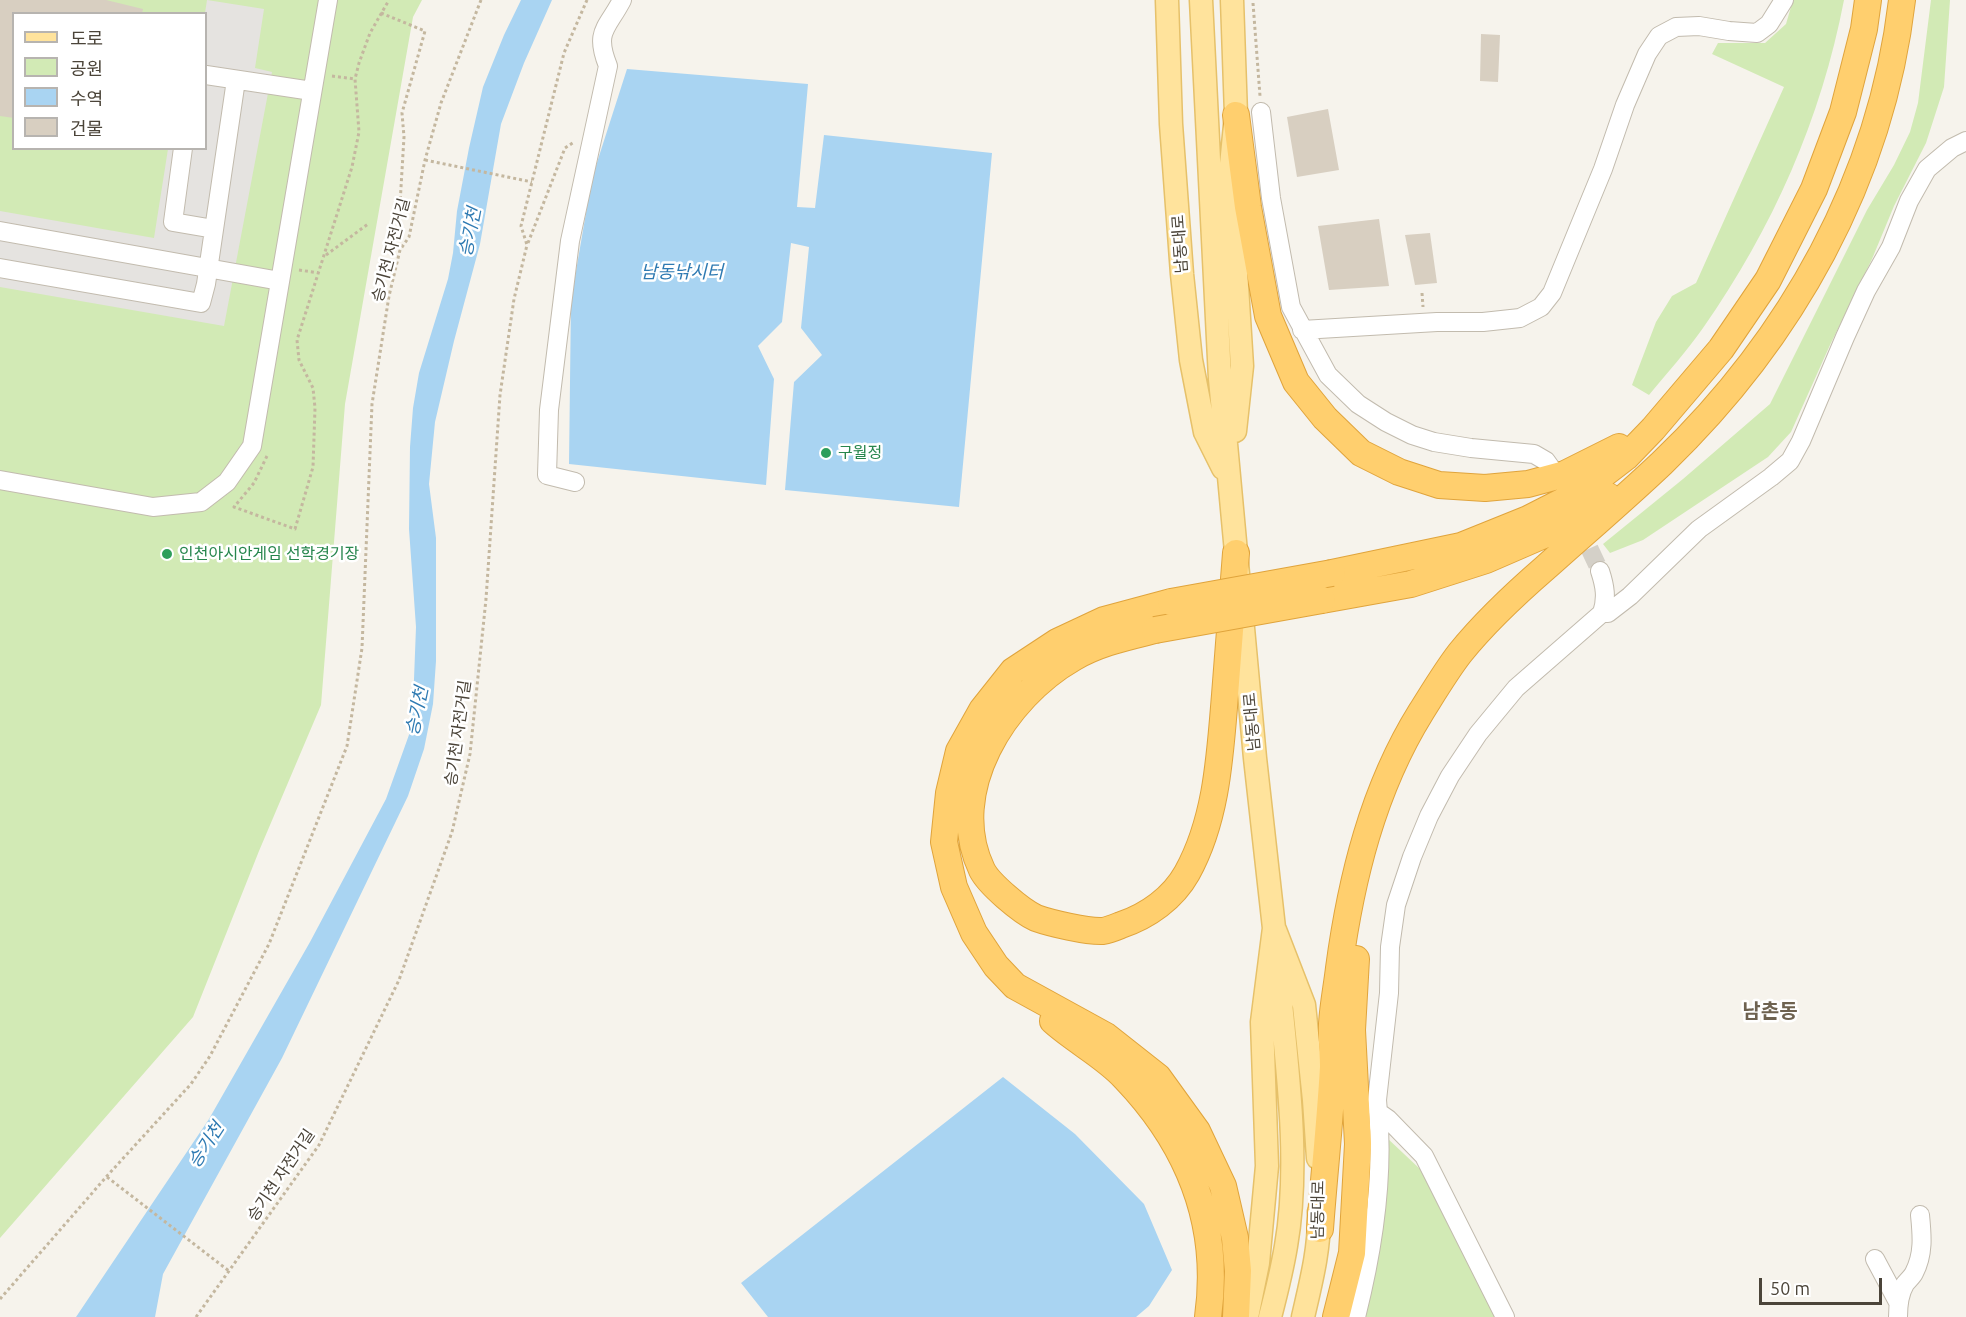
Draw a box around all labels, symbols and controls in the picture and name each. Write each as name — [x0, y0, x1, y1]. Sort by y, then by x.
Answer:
legend — [12, 12, 207, 150]
text: 도로 — [70, 28, 103, 48]
text: 공원 — [70, 58, 103, 78]
text: 수역 — [70, 88, 103, 108]
text: 건물 — [70, 118, 103, 138]
street label: 승기천 자전거길 — [368, 196, 414, 304]
water label: 승기천 — [455, 206, 485, 258]
street label: 남동대로 — [1168, 214, 1192, 274]
water label: 남동낚시터 — [641, 261, 723, 283]
place label: 구월정 — [838, 443, 882, 463]
marker: 구월정 — [819, 446, 833, 460]
place label: 인천아시안게임 선학경기장 — [179, 544, 359, 564]
marker: 인천아시안게임 선학경기장 — [160, 547, 174, 561]
street label: 승기천 자전거길 — [441, 679, 475, 787]
water label: 승기천 — [401, 684, 433, 738]
street label: 남동대로 — [1240, 692, 1264, 752]
district label: 남촌동 — [1742, 999, 1798, 1023]
water label: 승기천 — [183, 1118, 229, 1172]
street label: 승기천 자전거길 — [243, 1125, 319, 1225]
street label: 남동대로 — [1308, 1180, 1328, 1240]
scale bar — [1762, 1266, 1885, 1304]
text: 50 m — [1770, 1278, 1810, 1298]

